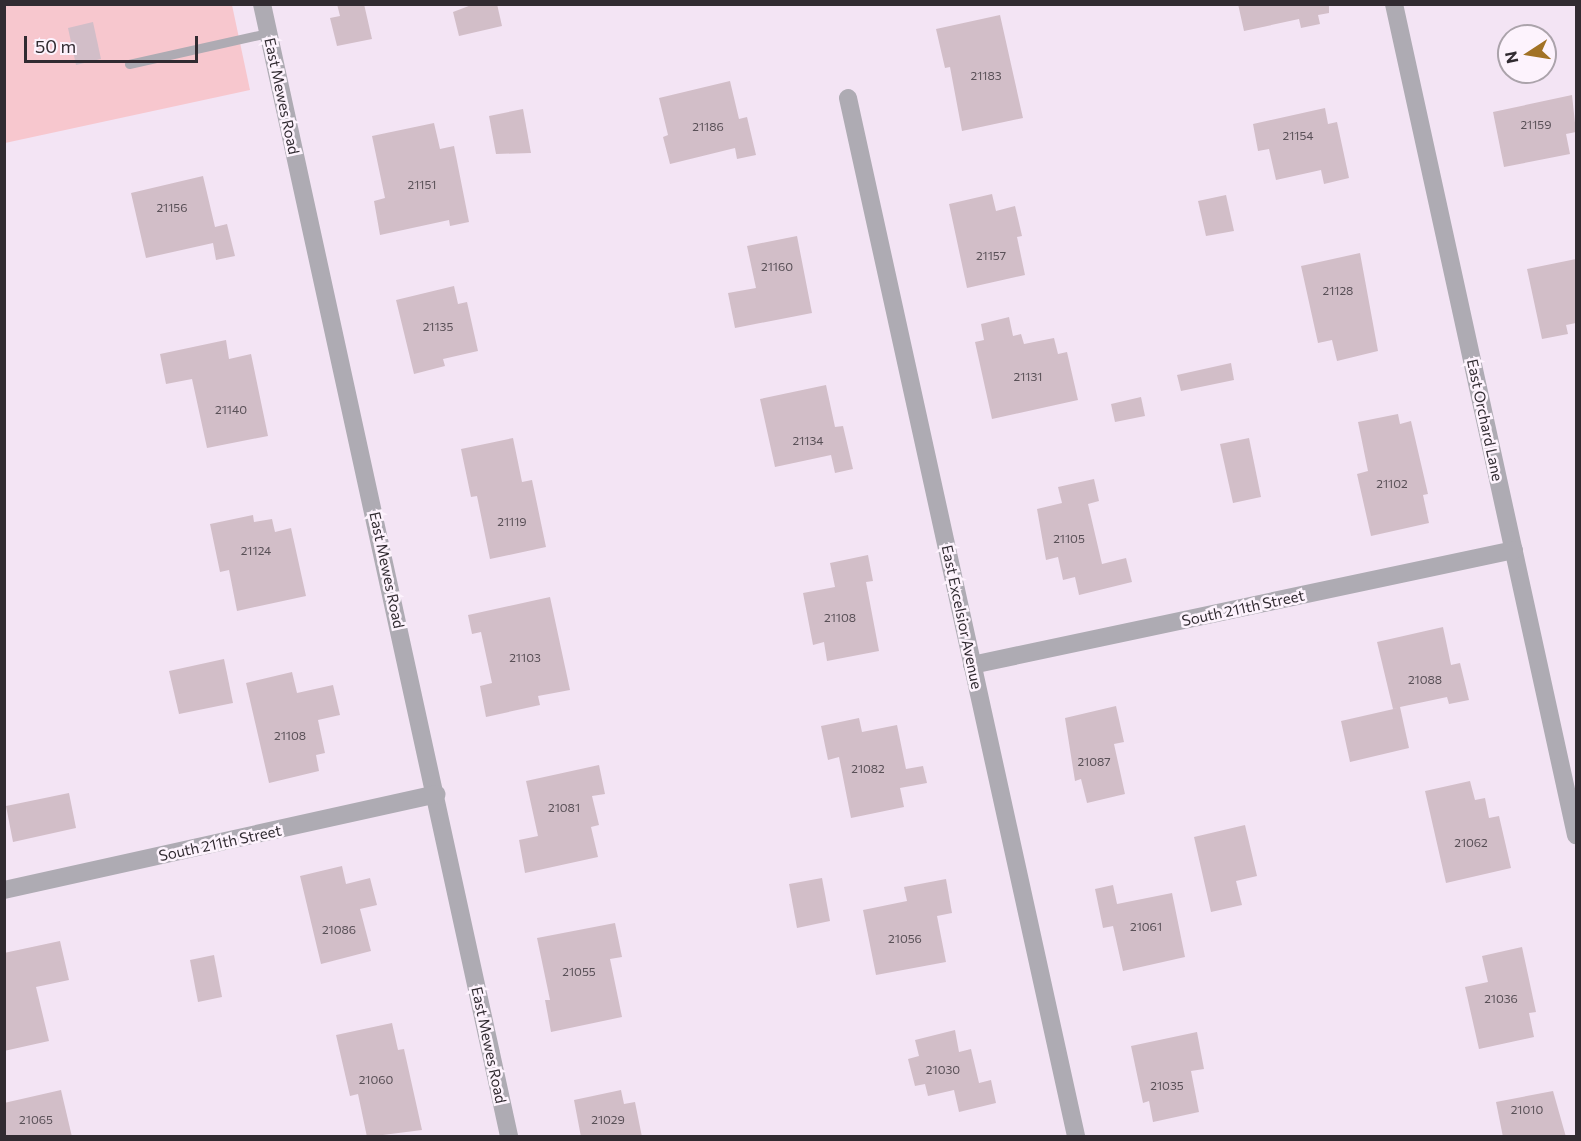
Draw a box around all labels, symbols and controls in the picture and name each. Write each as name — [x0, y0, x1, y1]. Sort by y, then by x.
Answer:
scale bar — [27, 24, 201, 62]
north arrow — [1497, 24, 1557, 84]
text: 50 m — [35, 35, 76, 57]
street label: East Mewes Road — [261, 36, 303, 156]
text: N — [1500, 50, 1521, 65]
house number: 21183 — [970, 69, 1002, 83]
house number: 21159 — [1520, 118, 1552, 132]
house number: 21186 — [692, 120, 724, 134]
house number: 21154 — [1282, 129, 1314, 143]
house number: 21151 — [408, 178, 436, 192]
house number: 21156 — [156, 201, 188, 215]
house number: 21157 — [976, 249, 1006, 263]
house number: 21160 — [761, 260, 793, 274]
house number: 21128 — [1323, 284, 1353, 298]
house number: 21135 — [423, 320, 453, 334]
street label: East Orchard Lane — [1463, 357, 1507, 483]
house number: 21131 — [1014, 370, 1042, 384]
house number: 21140 — [215, 403, 247, 417]
house number: 21134 — [793, 434, 823, 448]
house number: 21102 — [1376, 477, 1408, 491]
street label: East Mewes Road — [366, 510, 408, 630]
house number: 21119 — [497, 515, 527, 529]
house number: 21105 — [1053, 532, 1085, 546]
street label: East Excelsior Avenue — [938, 543, 986, 691]
house number: 21124 — [241, 544, 271, 558]
street label: South 211th Street — [1180, 586, 1306, 630]
house number: 21108 — [824, 611, 856, 625]
house number: 21103 — [509, 651, 541, 665]
house number: 21088 — [1408, 673, 1442, 687]
house number: 21108 — [274, 729, 306, 743]
house number: 21087 — [1077, 755, 1111, 769]
house number: 21082 — [851, 762, 885, 776]
house number: 21081 — [548, 801, 580, 815]
street label: South 211th Street — [157, 821, 283, 865]
house number: 21062 — [1454, 836, 1488, 850]
house number: 21061 — [1130, 920, 1162, 934]
house number: 21086 — [322, 923, 356, 937]
house number: 21056 — [888, 932, 922, 946]
house number: 21055 — [562, 965, 596, 979]
street label: East Mewes Road — [468, 985, 510, 1105]
house number: 21036 — [1484, 992, 1518, 1006]
house number: 21030 — [926, 1063, 960, 1077]
house number: 21060 — [359, 1073, 393, 1087]
house number: 21035 — [1150, 1079, 1184, 1093]
house number: 21010 — [1511, 1103, 1543, 1117]
house number: 21065 — [19, 1113, 53, 1127]
house number: 21029 — [591, 1113, 625, 1127]

